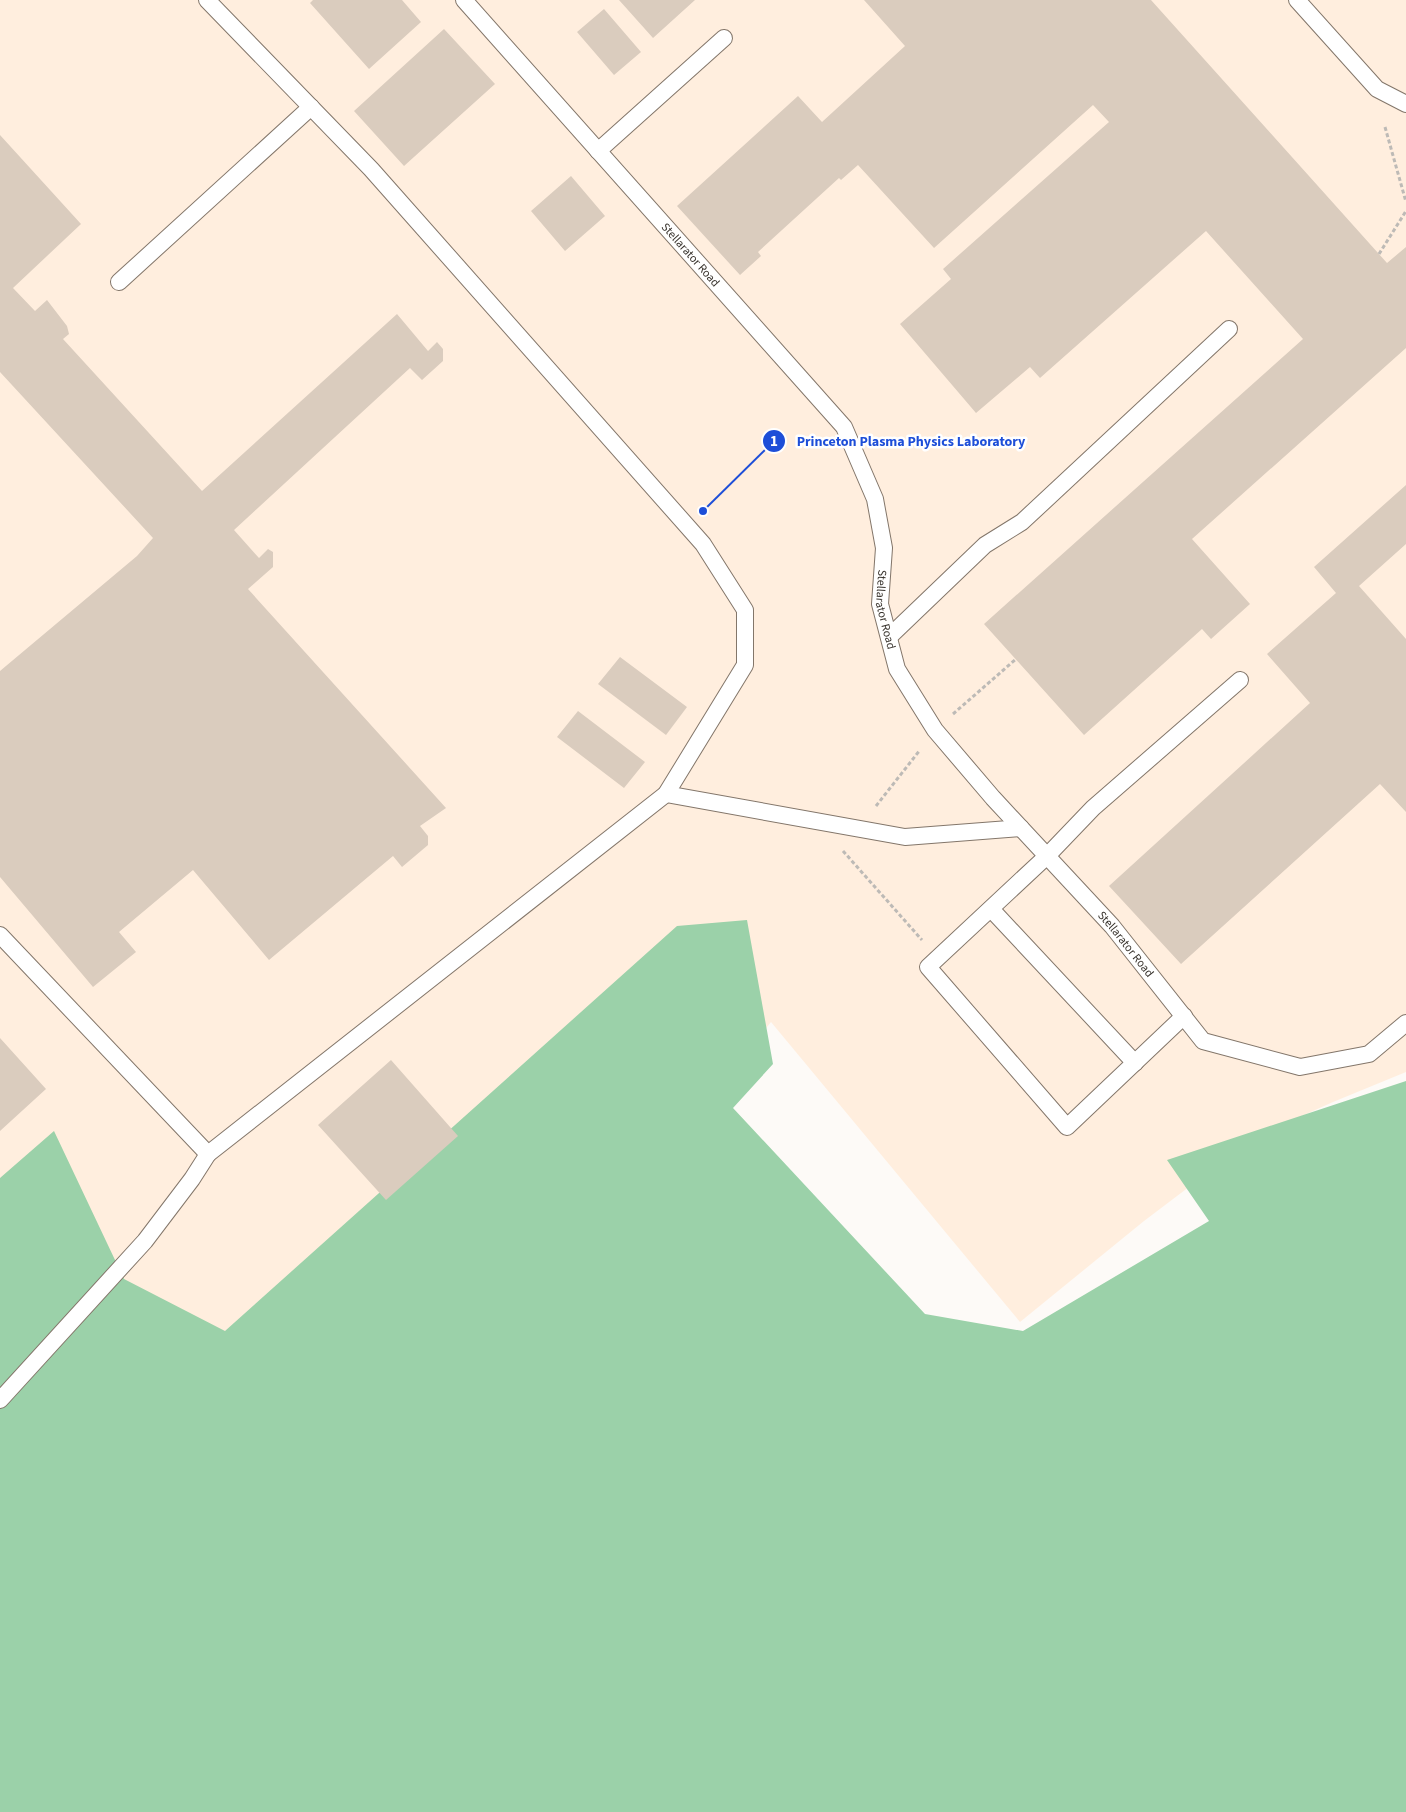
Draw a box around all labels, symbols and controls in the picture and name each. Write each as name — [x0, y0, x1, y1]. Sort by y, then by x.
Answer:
street label: Stellarator Road — [657, 219, 724, 291]
callout: Princeton Plasma Physics Laboratory — [762, 427, 1035, 456]
text: 1 — [770, 431, 778, 452]
text: Princeton Plasma Physics Laboratory — [797, 432, 1026, 452]
street label: Stellarator Road — [871, 569, 899, 651]
street label: Stellarator Road — [1093, 908, 1158, 981]

